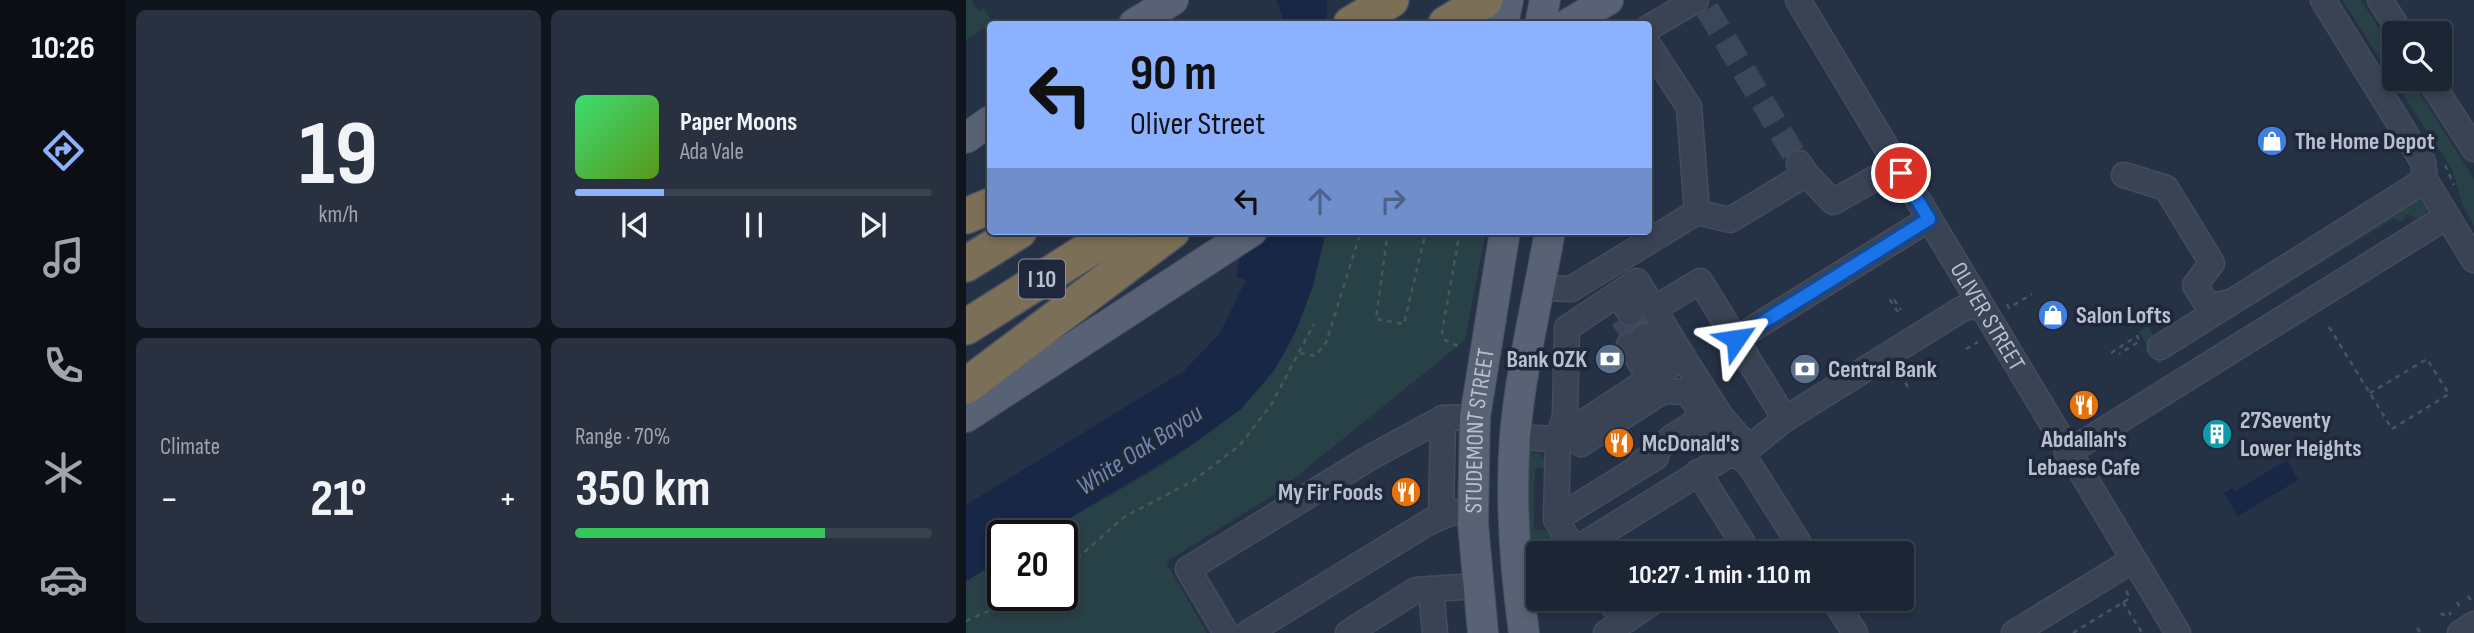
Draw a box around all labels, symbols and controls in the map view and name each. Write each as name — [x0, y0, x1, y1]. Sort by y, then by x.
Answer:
map controls — [2382, 21, 2452, 91]
button: search — [2382, 21, 2452, 91]
text: 10:26 — [31, 29, 95, 68]
text: 90 m — [1130, 45, 1217, 104]
icon: left — [1015, 49, 1106, 140]
text: 19 — [299, 101, 378, 210]
text: Oliver Street — [1130, 105, 1265, 144]
text: Paper Moons — [680, 107, 797, 138]
shop icon: The Home Depot — [2255, 124, 2289, 158]
icon: directions — [39, 126, 88, 175]
place label: The Home Depot — [2295, 127, 2435, 156]
text: Ada Vale — [680, 138, 744, 166]
pin — [1871, 143, 1931, 203]
icon: arrive — [1882, 154, 1920, 192]
icon: left — [1228, 182, 1266, 220]
icon: ahead — [1301, 182, 1339, 220]
icon: right — [1374, 182, 1412, 220]
text: km/h — [319, 201, 358, 229]
icon: previous — [616, 206, 654, 244]
icon: pause — [735, 206, 773, 244]
icon: next — [854, 206, 892, 244]
icon: music — [39, 233, 88, 282]
street label: OLIVER STREET — [1944, 257, 2031, 376]
road number: I 10 — [1019, 260, 1065, 298]
shop icon: Salon Lofts — [2036, 298, 2070, 332]
place label: Salon Lofts — [2076, 301, 2171, 330]
position arrow — [1699, 302, 1773, 376]
icon: phone — [39, 341, 88, 390]
bank icon: Bank OZK — [1593, 342, 1627, 376]
place label: Bank OZK — [1506, 345, 1587, 374]
street label: STUDEMONT STREET — [1459, 346, 1501, 514]
bank icon: Central Bank — [1788, 352, 1822, 386]
place label: Central Bank — [1828, 355, 1937, 384]
restaurant icon: Abdallah's Lebaese Cafe — [2067, 388, 2101, 422]
water label: White Oak Bayou — [1071, 398, 1209, 502]
place label: 27Seventy Lower Heights — [2240, 406, 2361, 463]
building icon: 27Seventy Lower Heights — [2200, 417, 2234, 451]
text: Range · 70% — [575, 423, 670, 451]
place label: Abdallah's Lebaese Cafe — [2028, 425, 2140, 482]
restaurant icon: McDonald's — [1602, 426, 1636, 460]
place label: McDonald's — [1642, 429, 1740, 458]
text: Climate — [160, 433, 220, 461]
icon: climate — [39, 448, 88, 497]
text: 350 km — [575, 458, 710, 521]
text: 21° — [310, 468, 367, 531]
restaurant icon: My Fir Foods — [1389, 475, 1423, 509]
text: − — [160, 477, 179, 522]
text: + — [498, 477, 517, 522]
place label: My Fir Foods — [1278, 478, 1383, 507]
speed limit sign: 20 — [987, 520, 1078, 611]
icon: car — [39, 555, 88, 604]
text: 10:27 · 1 min · 110 m — [1629, 560, 1811, 591]

